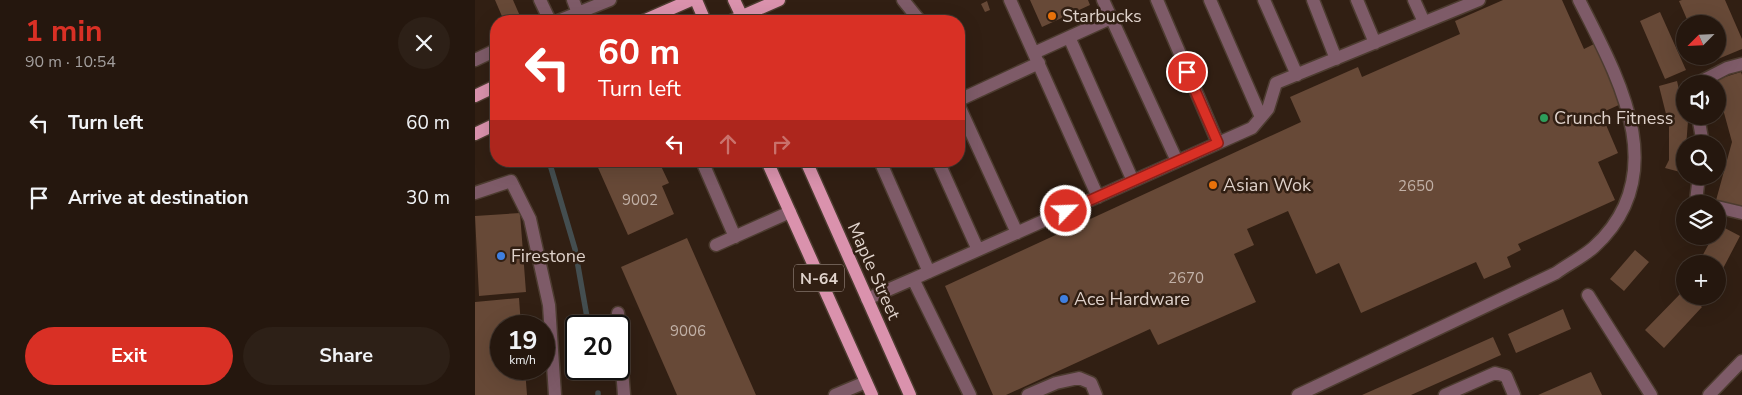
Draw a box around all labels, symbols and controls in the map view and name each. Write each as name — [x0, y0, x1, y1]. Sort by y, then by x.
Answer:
place label: Starbucks — [1062, 4, 1142, 28]
marker: Starbucks — [1046, 10, 1058, 22]
text: 1 min — [25, 11, 103, 52]
north arrow — [1676, 15, 1726, 65]
map controls — [1676, 15, 1726, 305]
button: close — [398, 17, 450, 69]
text: 60 m — [598, 29, 680, 76]
icon: left — [515, 35, 580, 100]
text: 90 m · 10:54 — [25, 51, 116, 73]
pin — [1166, 51, 1208, 93]
icon: arrive — [1173, 58, 1201, 86]
text: Turn left — [598, 74, 681, 104]
button: sound — [1676, 75, 1726, 125]
place label: Crunch Fitness — [1554, 106, 1674, 130]
icon: left — [25, 109, 53, 137]
text: Turn left — [68, 110, 143, 136]
text: 60 m — [406, 110, 450, 136]
marker: Crunch Fitness — [1538, 112, 1550, 124]
icon: left — [661, 130, 689, 158]
icon: ahead — [714, 130, 742, 158]
icon: right — [767, 130, 795, 158]
button: search — [1676, 135, 1726, 185]
place label: Asian Wok — [1223, 173, 1312, 197]
house number: 2650 — [1398, 176, 1434, 196]
marker: Asian Wok — [1207, 179, 1219, 191]
icon: arrive — [25, 184, 53, 212]
position arrow — [1039, 184, 1091, 236]
text: Arrive at destination — [68, 185, 249, 211]
text: 30 m — [406, 185, 450, 211]
house number: 9002 — [622, 190, 658, 210]
button: layers — [1676, 195, 1726, 245]
street label: Maple Street — [842, 219, 906, 324]
place label: Firestone — [511, 244, 586, 268]
marker: Firestone — [495, 250, 507, 262]
button: + — [1676, 255, 1726, 305]
road number: N-64 — [794, 264, 844, 292]
house number: 2670 — [1168, 268, 1204, 288]
place label: Ace Hardware — [1074, 287, 1190, 311]
marker: Ace Hardware — [1058, 293, 1070, 305]
speed limit sign: 20 — [565, 315, 630, 380]
house number: 9006 — [670, 321, 706, 341]
text: 19 — [507, 324, 538, 358]
button: Exit — [25, 327, 233, 385]
button: Share — [243, 327, 450, 385]
text: km/h — [509, 352, 536, 368]

